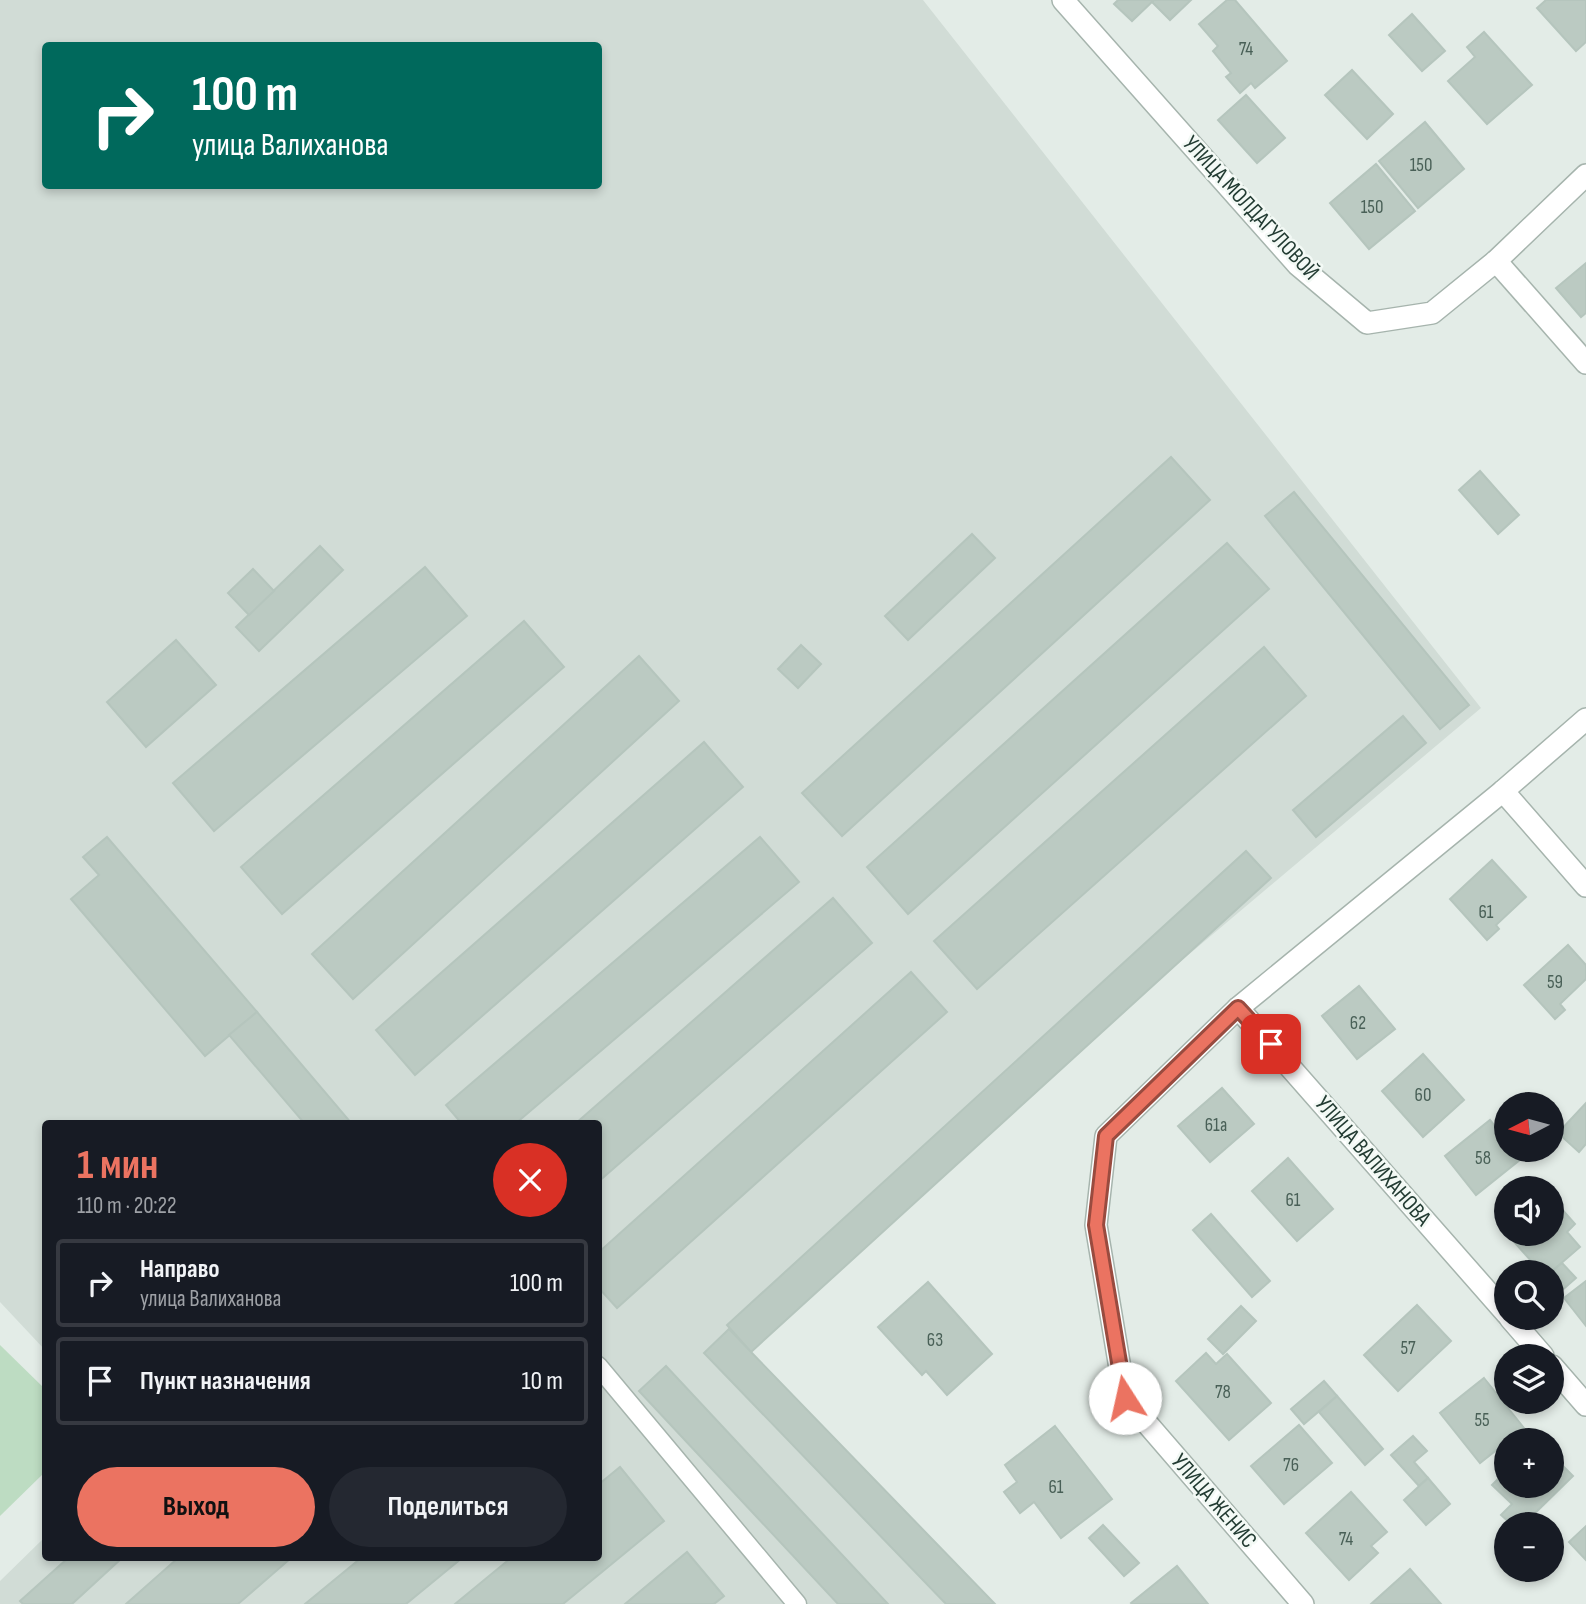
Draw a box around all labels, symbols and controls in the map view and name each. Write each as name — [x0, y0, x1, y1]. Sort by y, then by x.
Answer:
house number: 74 — [1239, 38, 1253, 61]
text: 100 m — [192, 66, 298, 125]
icon: right — [77, 70, 168, 161]
text: улица Валиханова — [192, 126, 389, 165]
street label: УЛИЦА МОЛДАГУЛОВОЙ — [1177, 130, 1325, 286]
house number: 150 — [1410, 154, 1432, 177]
house number: 150 — [1361, 196, 1383, 219]
house number: 61 — [1479, 901, 1494, 924]
house number: 59 — [1547, 971, 1563, 994]
house number: 62 — [1350, 1012, 1366, 1035]
pin — [1241, 1014, 1301, 1074]
icon: arrive — [1252, 1025, 1290, 1063]
house number: 60 — [1415, 1084, 1431, 1107]
street label: УЛИЦА ВАЛИХАНОВА — [1309, 1090, 1437, 1232]
north arrow — [1494, 1092, 1564, 1162]
map controls — [1494, 1092, 1564, 1582]
house number: 61а — [1205, 1114, 1227, 1137]
text: 1 мин — [77, 1140, 158, 1191]
button: close — [493, 1143, 567, 1217]
house number: 58 — [1475, 1147, 1491, 1170]
button: sound — [1494, 1176, 1564, 1246]
house number: 61 — [1286, 1189, 1301, 1212]
text: 110 m · 20:22 — [77, 1192, 176, 1220]
text: Направо — [140, 1254, 219, 1285]
button: search — [1494, 1260, 1564, 1330]
icon: right — [81, 1264, 119, 1302]
text: 100 m — [510, 1268, 563, 1299]
text: улица Валиханова — [140, 1285, 281, 1313]
house number: 63 — [927, 1329, 943, 1352]
house number: 57 — [1400, 1337, 1416, 1360]
button: layers — [1494, 1344, 1564, 1414]
position arrow — [1088, 1361, 1162, 1435]
icon: arrive — [81, 1362, 119, 1400]
text: Пункт назначения — [140, 1366, 311, 1397]
text: 10 m — [521, 1366, 563, 1397]
house number: 78 — [1215, 1381, 1231, 1404]
house number: 55 — [1474, 1409, 1490, 1432]
button: + — [1494, 1428, 1564, 1498]
street label: УЛИЦА ЖЕНИС — [1165, 1448, 1263, 1554]
house number: 76 — [1283, 1454, 1299, 1477]
button: Выход — [77, 1467, 315, 1547]
button: Поделиться — [329, 1467, 567, 1547]
house number: 61 — [1049, 1476, 1064, 1499]
button: − — [1494, 1512, 1564, 1582]
house number: 74 — [1339, 1528, 1353, 1551]

